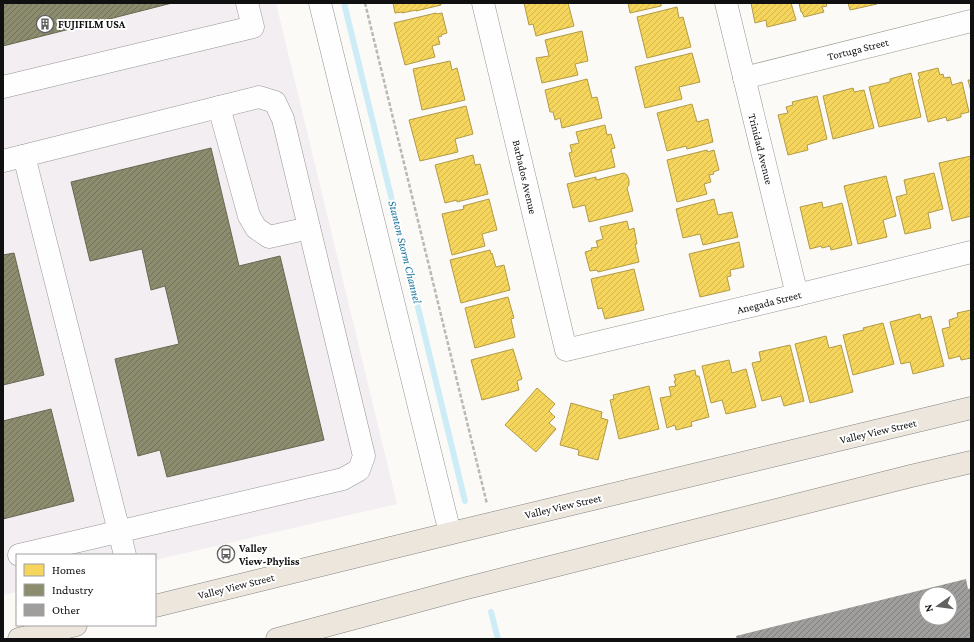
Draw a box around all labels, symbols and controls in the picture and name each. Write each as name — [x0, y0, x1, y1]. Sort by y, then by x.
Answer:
building icon: FUJIFILM USA — [35, 14, 55, 34]
place label: FUJIFILM USA — [58, 18, 126, 30]
street label: Tortuga Street — [826, 36, 890, 63]
street label: Trinidad Avenue — [746, 112, 776, 186]
street label: Barbados Avenue — [511, 139, 539, 215]
water label: Stanton Storm Channel — [385, 199, 425, 306]
street label: Anegada Street — [735, 288, 803, 317]
street label: Valley View Street — [838, 416, 918, 447]
street label: Valley View Street — [523, 491, 603, 522]
place label: Valley View-Phyliss — [238, 542, 300, 567]
bus stop icon: Valley View-Phyliss — [216, 544, 236, 564]
legend — [16, 554, 156, 626]
text: Homes — [52, 563, 86, 577]
street label: Valley View Street — [197, 571, 276, 602]
text: Industry — [52, 583, 94, 597]
north arrow — [918, 586, 958, 626]
text: Other — [52, 603, 81, 617]
text: N — [921, 603, 935, 614]

